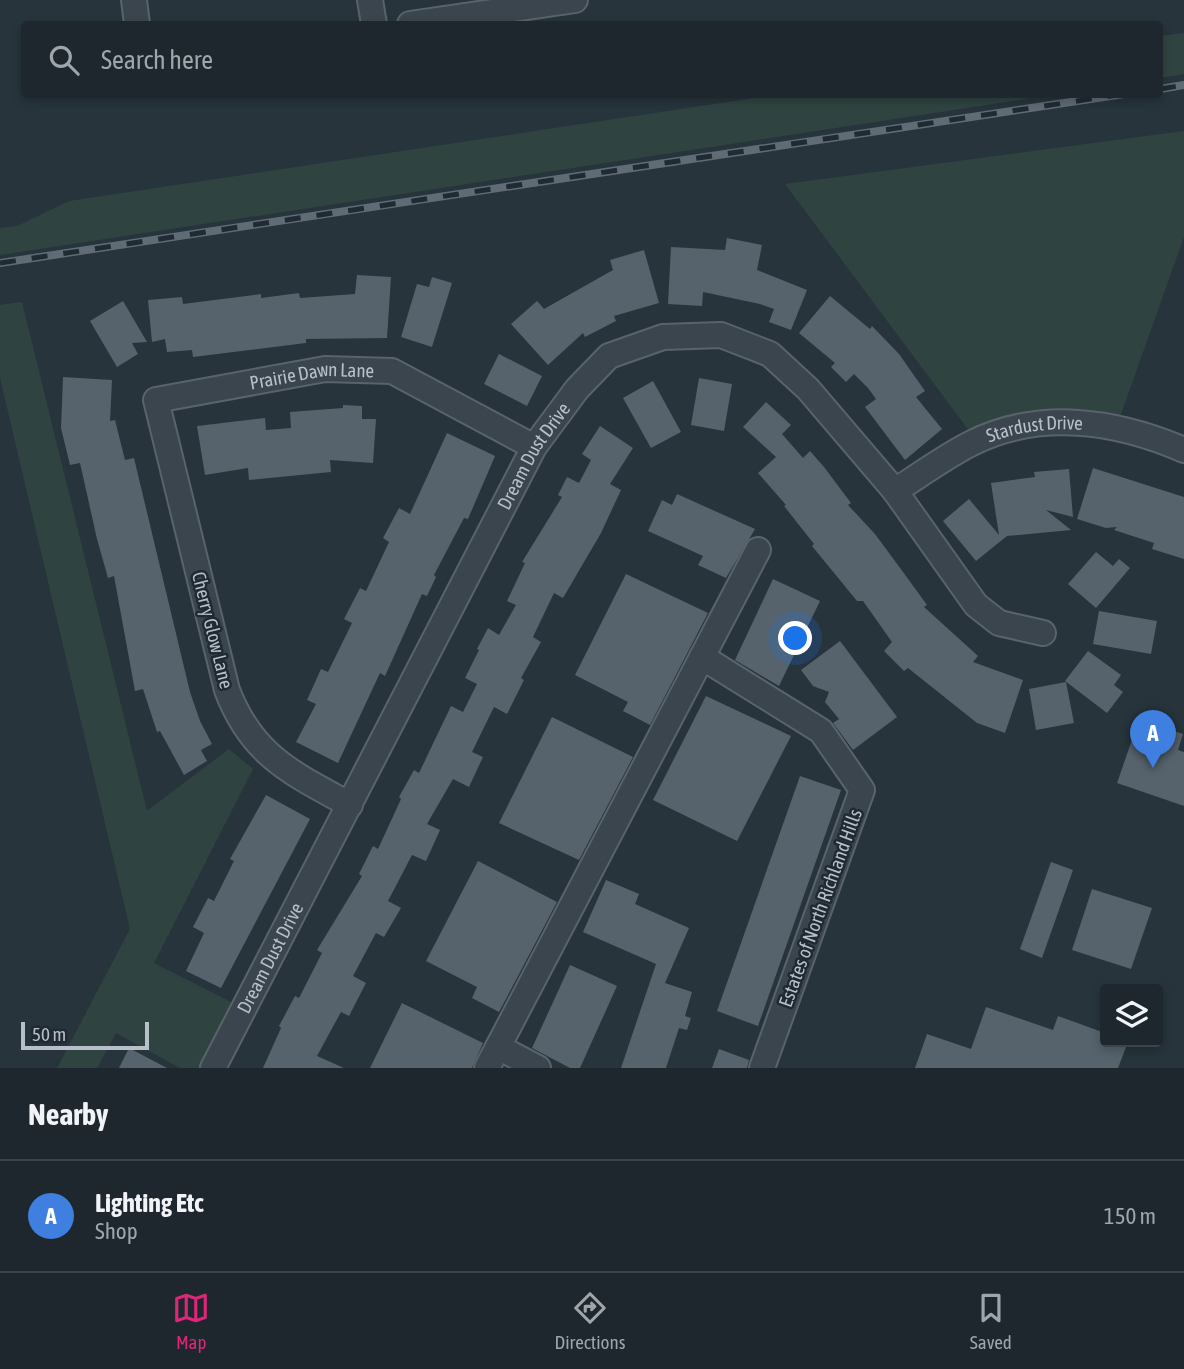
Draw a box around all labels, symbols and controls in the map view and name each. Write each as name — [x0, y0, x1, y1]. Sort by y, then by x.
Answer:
search box — [21, 21, 1163, 98]
icon: search — [45, 41, 83, 79]
text: Search here — [101, 45, 213, 75]
street label: Prairie Dawn Lane — [248, 357, 375, 394]
street label: Dream Dust Drive — [493, 398, 574, 513]
street label: Stardust Drive — [983, 411, 1084, 447]
street label: Cherry Glow Lane — [188, 569, 238, 691]
your location — [778, 621, 812, 655]
pin: A — [1130, 710, 1176, 768]
street label: Estates of North Richland Hills — [774, 806, 866, 1010]
street label: Dream Dust Drive — [232, 899, 308, 1017]
map controls — [1100, 984, 1163, 1047]
button: layers — [1100, 984, 1163, 1047]
scale bar — [21, 1019, 149, 1051]
text: 50 m — [32, 1023, 66, 1045]
text: Nearby — [28, 1097, 108, 1131]
text: Lighting Etc — [95, 1188, 204, 1218]
text: A — [45, 1203, 57, 1229]
text: 150 m — [1104, 1203, 1156, 1229]
text: Shop — [95, 1218, 138, 1244]
tab: Map — [172, 1289, 210, 1353]
tab: Directions — [555, 1289, 625, 1353]
tab: Saved — [970, 1289, 1012, 1353]

